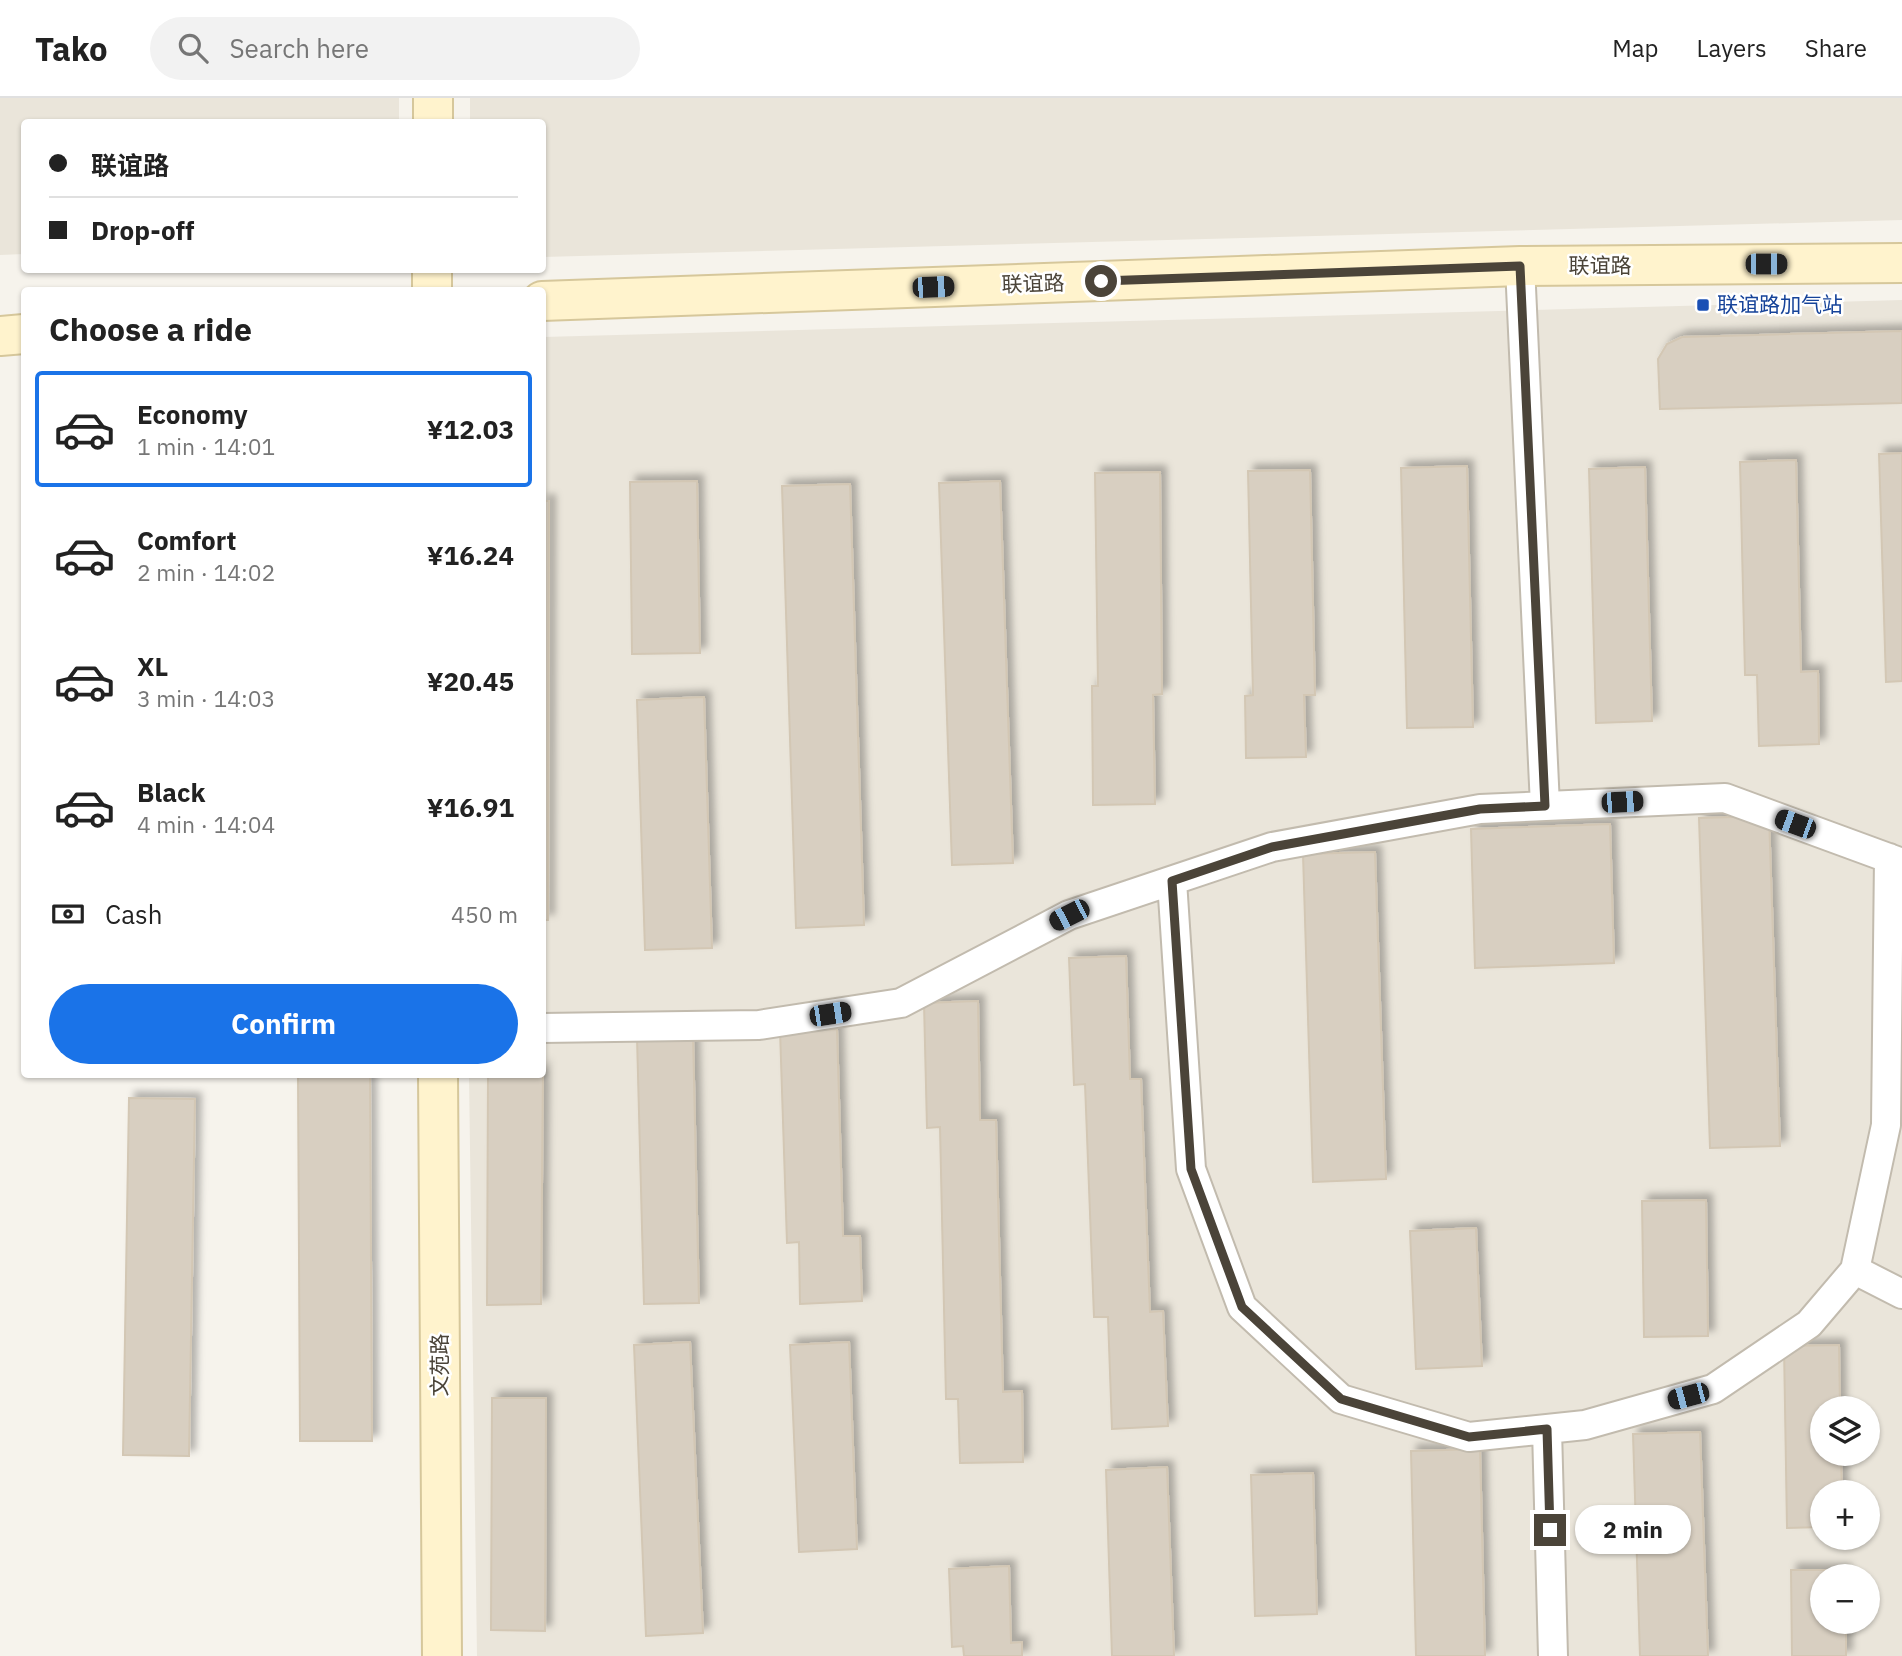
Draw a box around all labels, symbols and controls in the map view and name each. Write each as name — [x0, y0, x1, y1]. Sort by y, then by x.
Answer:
search box — [150, 17, 640, 80]
text: Tako — [35, 27, 108, 70]
icon: search — [174, 29, 212, 67]
text: Search here — [230, 31, 369, 65]
text: Map — [1612, 32, 1659, 64]
text: Layers — [1697, 32, 1767, 64]
text: Share — [1805, 32, 1867, 64]
text: 联谊路 — [91, 148, 169, 182]
text: Drop-off — [91, 213, 194, 247]
street label: 联谊路 — [1569, 251, 1632, 279]
car — [1746, 254, 1788, 275]
route start — [1085, 265, 1117, 297]
street label: 联谊路 — [1001, 268, 1065, 298]
car — [912, 276, 955, 298]
place label: 联谊路加气站 — [1717, 290, 1843, 318]
marker: 联谊路加气站 — [1695, 297, 1711, 313]
text: Choose a ride — [49, 308, 252, 350]
text: Economy — [137, 397, 248, 431]
icon: car — [53, 398, 116, 461]
text: ¥12.03 — [427, 412, 514, 446]
text: 1 min · 14:01 — [137, 431, 275, 461]
text: Comfort — [137, 523, 236, 557]
icon: car — [53, 524, 116, 587]
text: ¥16.24 — [427, 538, 514, 572]
text: 2 min · 14:02 — [137, 557, 275, 587]
text: XL — [137, 649, 168, 683]
icon: car — [53, 650, 116, 713]
text: ¥20.45 — [427, 664, 514, 698]
text: 3 min · 14:03 — [137, 683, 275, 713]
text: Black — [137, 775, 205, 809]
icon: car — [53, 776, 116, 839]
text: ¥16.91 — [427, 790, 514, 824]
car — [1601, 790, 1644, 814]
car — [1772, 807, 1819, 841]
text: 4 min · 14:04 — [137, 809, 275, 839]
icon: cash — [49, 895, 87, 933]
car — [1046, 896, 1093, 934]
text: Cash — [105, 897, 162, 931]
text: 450 m — [451, 899, 518, 929]
button: Confirm — [49, 984, 518, 1064]
car — [808, 1000, 853, 1028]
street label: 文苑路 — [425, 1334, 453, 1397]
car — [1665, 1380, 1712, 1412]
map controls — [1810, 1396, 1880, 1634]
button: layers — [1810, 1396, 1880, 1466]
button: + — [1810, 1480, 1880, 1550]
callout: 2 min — [1574, 1506, 1690, 1554]
route end — [1534, 1514, 1566, 1546]
text: 2 min — [1603, 1514, 1663, 1544]
button: − — [1810, 1564, 1880, 1634]

